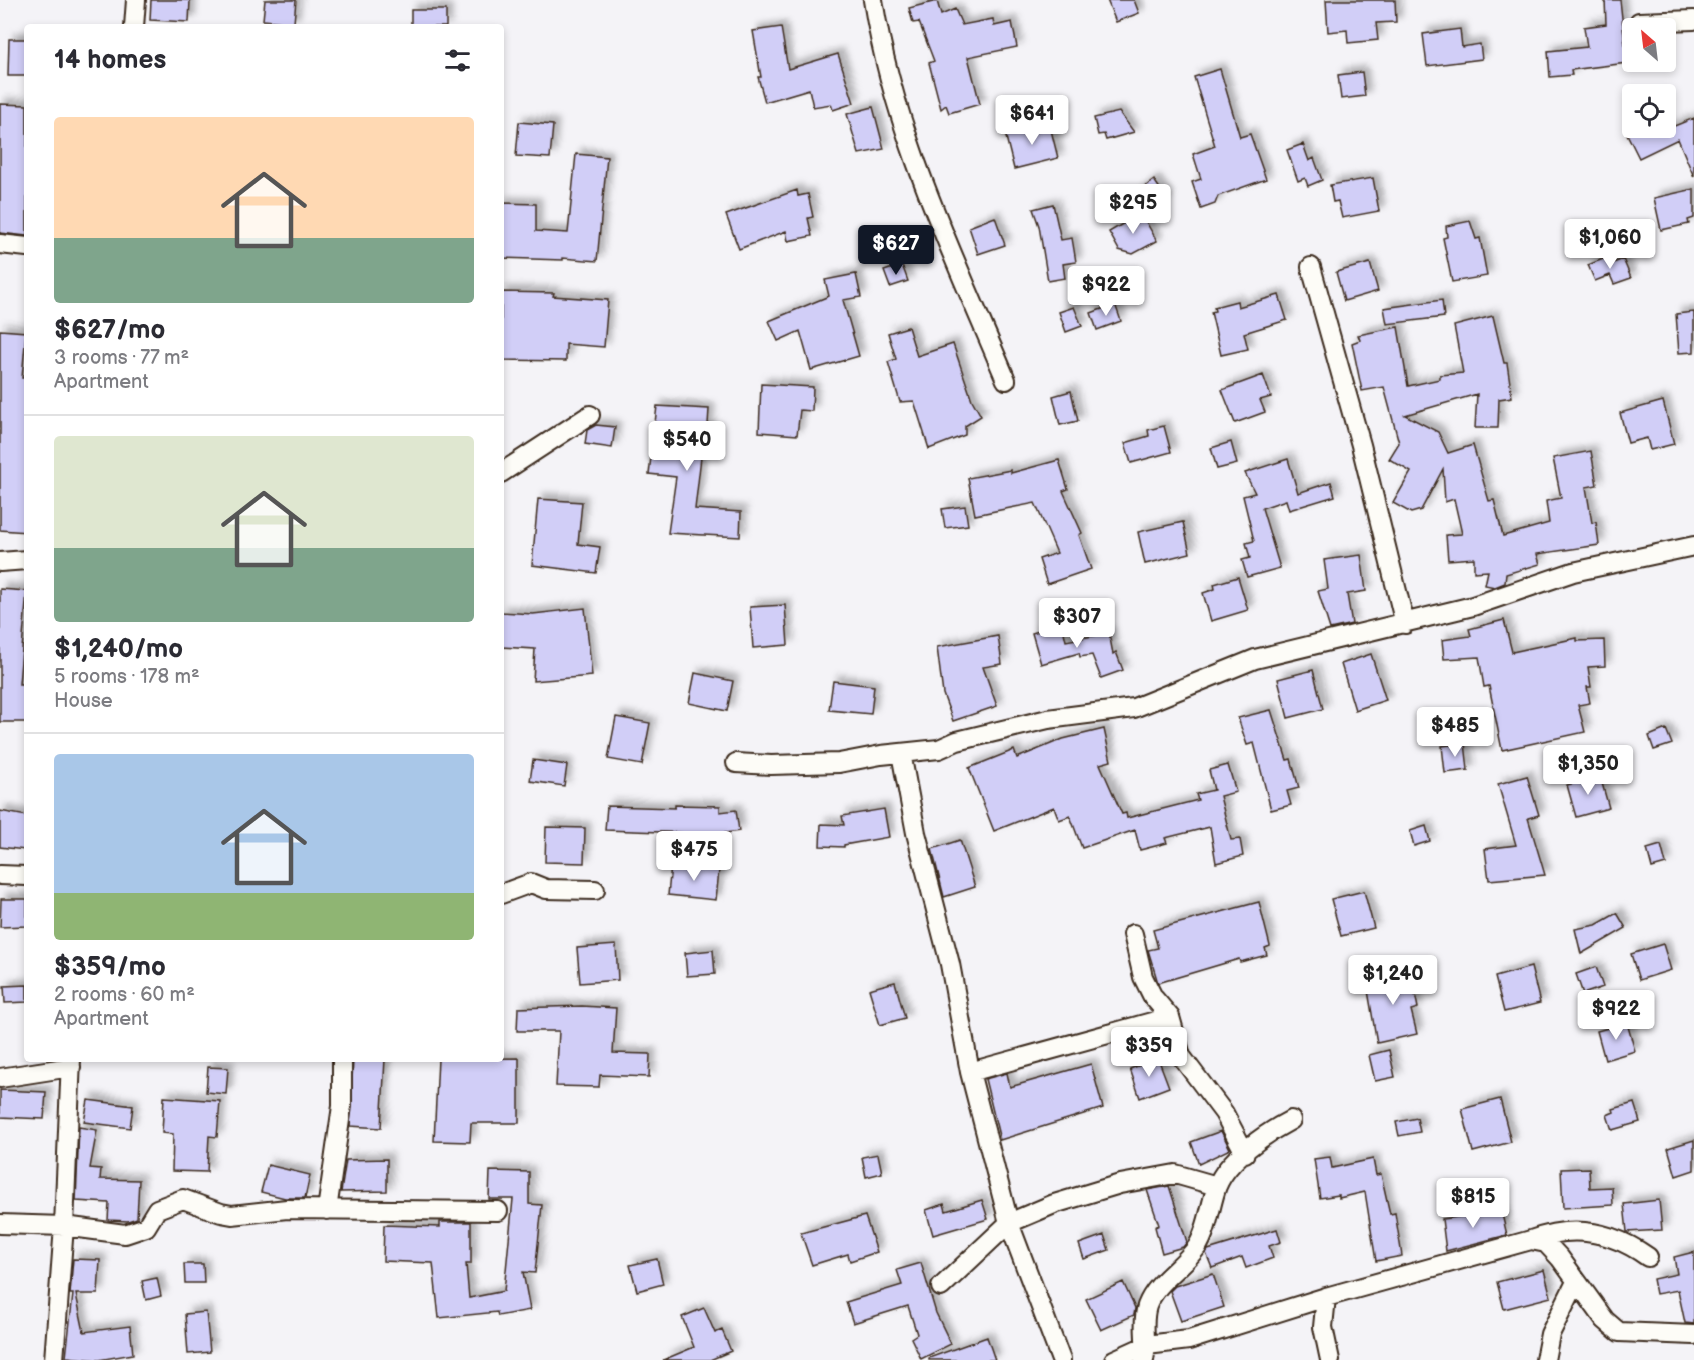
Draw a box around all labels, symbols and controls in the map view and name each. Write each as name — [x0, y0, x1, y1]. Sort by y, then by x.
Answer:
north arrow — [1622, 18, 1676, 72]
map controls — [1622, 18, 1676, 138]
icon: filters — [441, 44, 474, 77]
text: 14 homes — [54, 45, 166, 76]
button: locate — [1622, 84, 1676, 138]
pin: $641 — [996, 95, 1068, 146]
text: $641 — [1009, 102, 1055, 126]
icon: home — [210, 156, 318, 264]
pin: $295 — [1097, 184, 1169, 235]
text: $295 — [1109, 191, 1157, 215]
pin: $1,060 — [1561, 219, 1659, 270]
pin: $627 — [860, 225, 932, 276]
text: $1,060 — [1578, 226, 1642, 250]
text: $627 — [872, 232, 920, 256]
pin: $922 — [1070, 266, 1142, 317]
text: $922 — [1082, 273, 1130, 297]
text: $627/mo — [54, 315, 165, 346]
text: 3 rooms · 77 m² — [54, 346, 189, 370]
text: Apartment — [54, 370, 149, 394]
pin: $540 — [651, 421, 723, 472]
text: $540 — [663, 428, 711, 452]
icon: home — [210, 475, 318, 583]
pin: $307 — [1041, 598, 1113, 649]
text: $307 — [1053, 605, 1101, 629]
text: $1,240/mo — [54, 634, 183, 665]
text: 5 rooms · 178 m² — [54, 665, 200, 689]
text: House — [54, 689, 113, 713]
pin: $485 — [1419, 707, 1491, 758]
text: $485 — [1431, 714, 1479, 738]
pin: $1,350 — [1539, 745, 1637, 796]
text: $1,350 — [1557, 752, 1619, 776]
icon: home — [210, 793, 318, 901]
pin: $475 — [658, 831, 730, 882]
text: $475 — [670, 838, 718, 862]
text: $359/mo — [54, 952, 166, 983]
pin: $1,240 — [1344, 955, 1442, 1006]
text: $1,240 — [1362, 962, 1424, 986]
text: 2 rooms · 60 m² — [54, 983, 195, 1007]
pin: $922 — [1580, 990, 1652, 1041]
text: $922 — [1592, 997, 1640, 1021]
text: Apartment — [54, 1007, 149, 1031]
pin: $359 — [1113, 1027, 1185, 1078]
text: $359 — [1125, 1034, 1173, 1058]
pin: $815 — [1437, 1178, 1509, 1229]
text: $815 — [1450, 1185, 1496, 1209]

